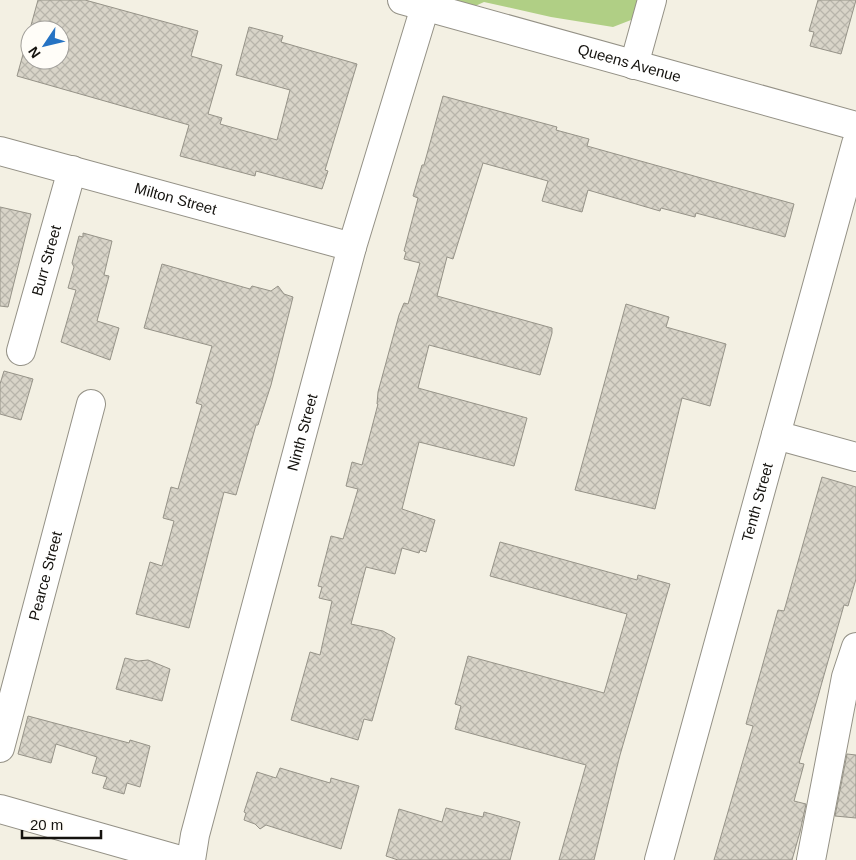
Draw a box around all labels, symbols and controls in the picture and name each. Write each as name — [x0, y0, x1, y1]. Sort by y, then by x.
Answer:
north arrow — [20, 20, 70, 70]
street label: Queens Avenue — [576, 40, 683, 85]
text: N — [25, 44, 44, 61]
street label: Milton Street — [133, 179, 219, 218]
street label: Burr Street — [28, 222, 64, 298]
street label: Ninth Street — [284, 391, 321, 473]
street label: Tenth Street — [738, 460, 776, 543]
street label: Pearce Street — [25, 528, 65, 622]
scale bar — [22, 808, 101, 840]
text: 20 m — [30, 816, 63, 833]

